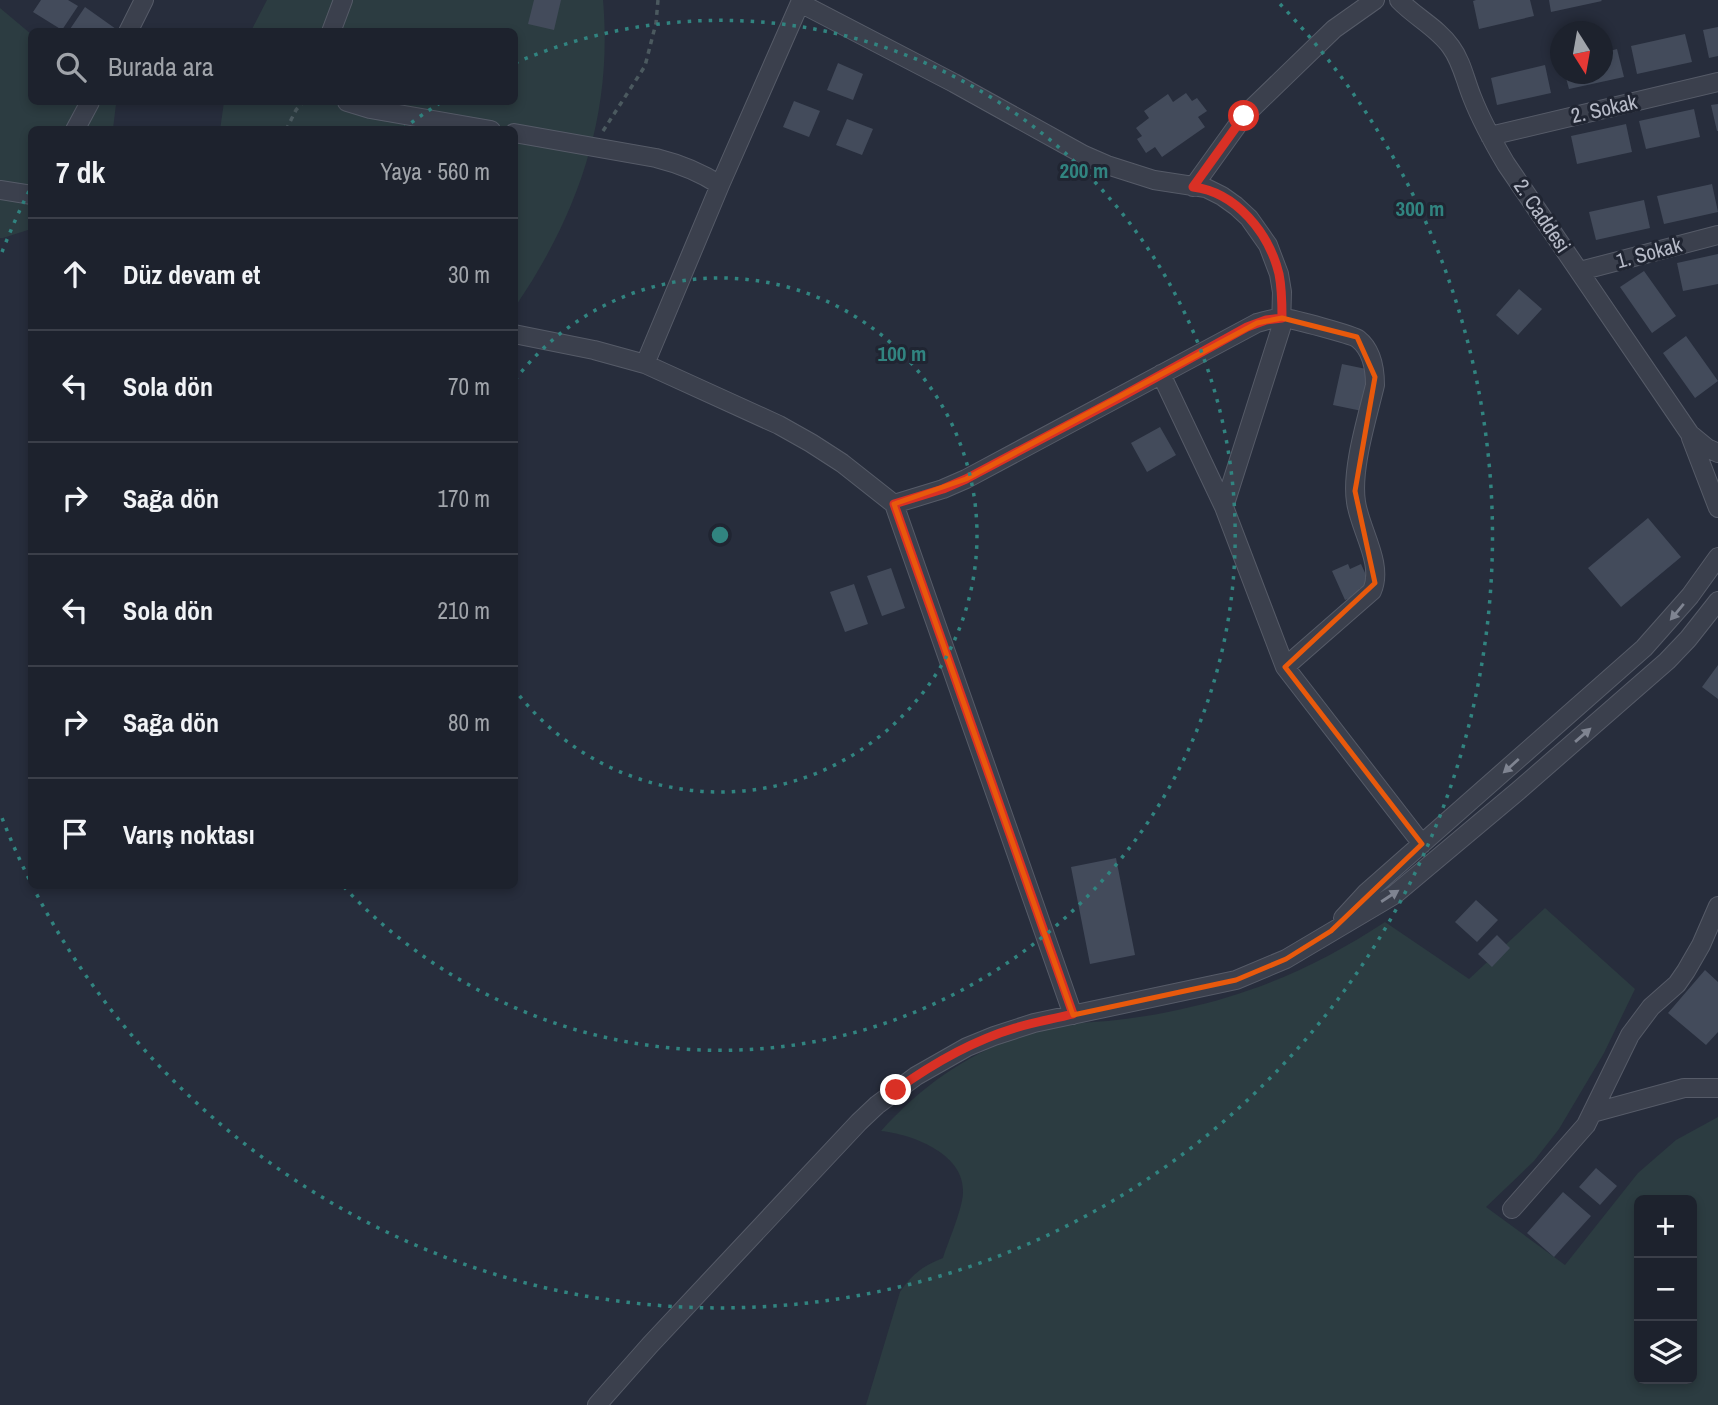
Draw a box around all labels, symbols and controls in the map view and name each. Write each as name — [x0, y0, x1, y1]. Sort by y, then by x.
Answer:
north arrow — [1550, 21, 1613, 84]
search box — [28, 28, 518, 105]
icon: search — [52, 48, 90, 86]
text: Burada ara — [108, 49, 213, 84]
street label: 2. Sokak — [1568, 87, 1640, 130]
route start — [1228, 100, 1259, 131]
text: 7 dk — [56, 152, 105, 192]
text: Yaya · 560 m — [380, 156, 490, 187]
text: 200 m — [1060, 156, 1108, 185]
street label: 2. Caddesi — [1507, 173, 1578, 258]
text: 300 m — [1396, 194, 1444, 223]
street label: 1. Sokak — [1613, 230, 1685, 275]
icon: ahead — [56, 255, 94, 293]
text: Düz devam et — [123, 257, 260, 292]
text: 30 m — [448, 259, 490, 290]
text: 100 m — [878, 339, 926, 368]
icon: left — [56, 367, 94, 405]
text: Sola dön — [123, 369, 213, 404]
text: 70 m — [448, 371, 490, 402]
icon: right — [56, 479, 94, 517]
text: Sağa dön — [123, 481, 219, 516]
text: 170 m — [438, 483, 490, 514]
centre of rings — [708, 523, 732, 547]
icon: left — [56, 591, 94, 629]
text: Sola dön — [123, 593, 213, 628]
text: 210 m — [438, 595, 490, 626]
one-way arrow — [1670, 603, 1685, 620]
icon: right — [56, 703, 94, 741]
text: Sağa dön — [123, 705, 219, 740]
text: 80 m — [448, 707, 490, 738]
one-way arrow — [1575, 728, 1592, 743]
one-way arrow — [1502, 758, 1519, 773]
icon: arrive — [56, 815, 94, 853]
text: Varış noktası — [123, 817, 255, 852]
one-way arrow — [1381, 889, 1399, 903]
route end — [880, 1074, 911, 1105]
map controls — [1634, 1195, 1697, 1384]
button: + — [1634, 1195, 1697, 1258]
button: − — [1634, 1258, 1697, 1321]
button: layers — [1634, 1321, 1697, 1384]

